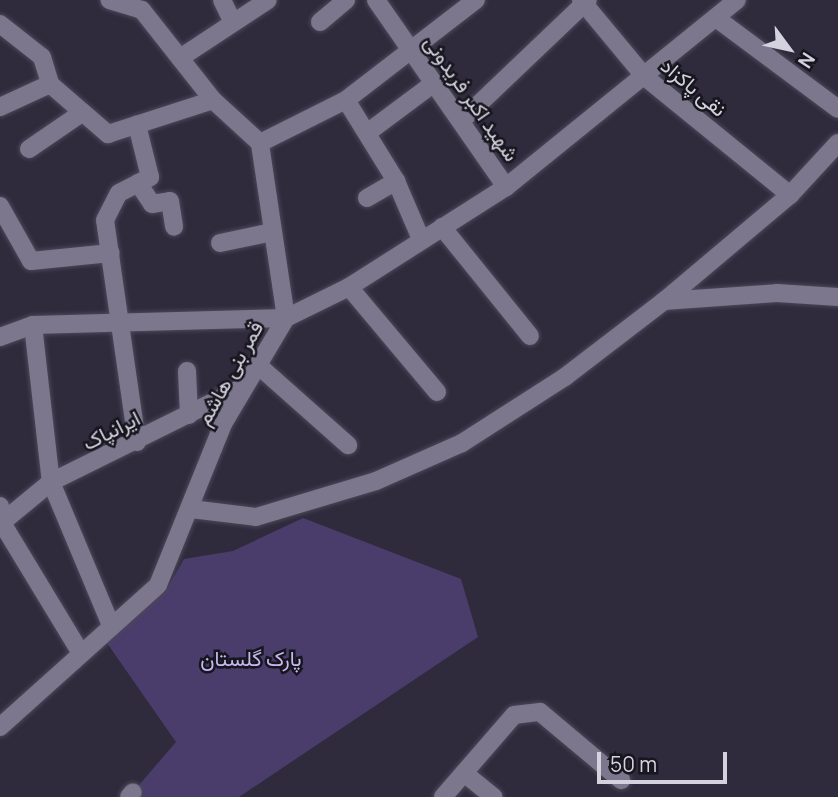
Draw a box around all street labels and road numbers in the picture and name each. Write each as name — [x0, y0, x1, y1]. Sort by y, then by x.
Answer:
street label: شهید اکبر فریدونی — [419, 30, 525, 166]
street label: نقی پاکزاد — [656, 53, 732, 121]
street label: قمر بنی هاشم — [190, 317, 268, 429]
street label: ایرانپاک — [78, 405, 144, 455]

